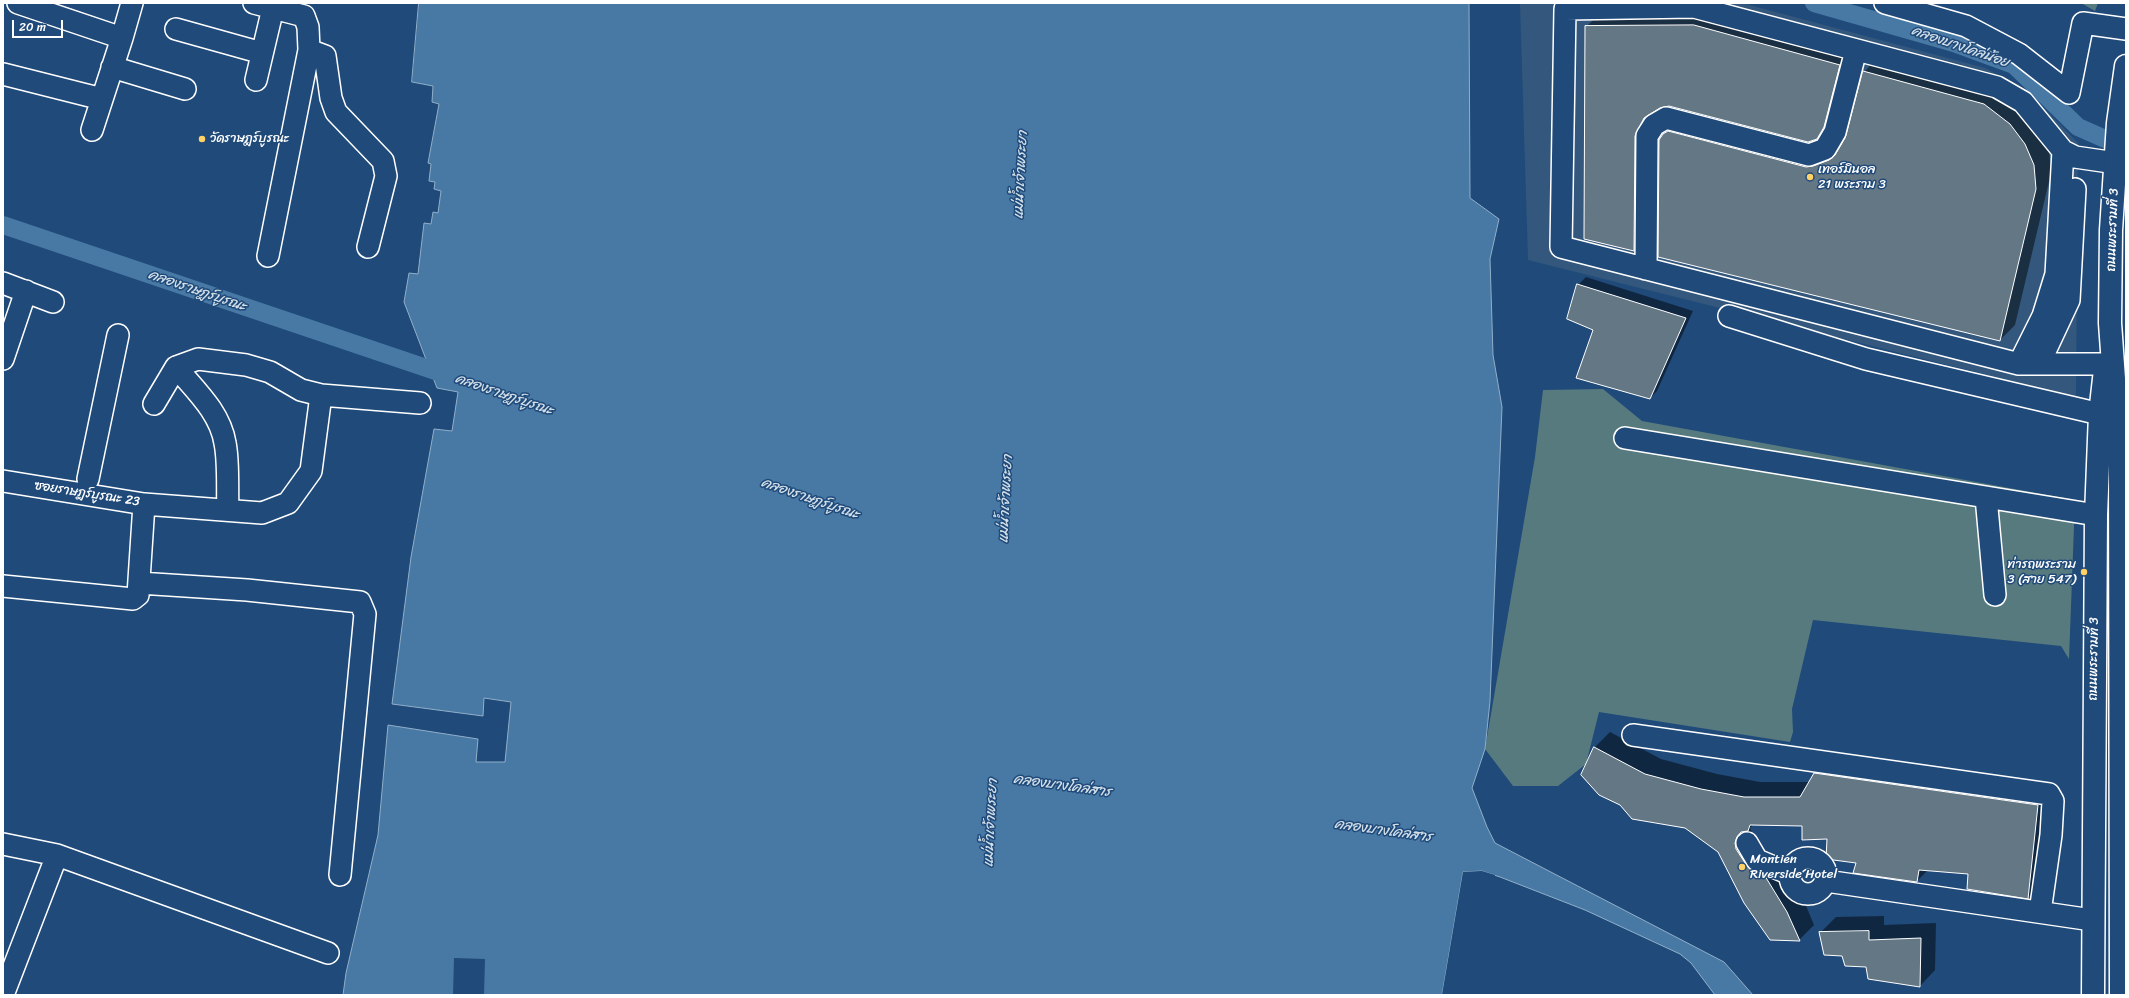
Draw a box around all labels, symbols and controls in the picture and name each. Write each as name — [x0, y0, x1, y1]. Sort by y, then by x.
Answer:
scale bar — [14, 12, 65, 38]
text: 20 m — [19, 16, 46, 38]
water label: คลองบางโคล่น้อย — [1909, 22, 2011, 72]
water label: แม่น้ำเจ้าพระยา — [1010, 130, 1032, 220]
place label: วัดราษฎร์บูรณะ — [210, 131, 289, 147]
marker: วัดราษฎร์บูรณะ — [197, 134, 207, 144]
place label: เทอร์มินอล 21 พระราม 3 — [1818, 162, 1886, 193]
marker: เทอร์มินอล 21 พระราม 3 — [1805, 172, 1815, 182]
street label: ถนนพระรามที่ 3 — [2104, 188, 2122, 272]
water label: คลองราษฎร์บูรณะ — [146, 266, 248, 316]
water label: คลองราษฎร์บูรณะ — [453, 370, 555, 420]
water label: แม่น้ำเจ้าพระยา — [995, 454, 1017, 544]
water label: คลองราษฎร์บูรณะ — [759, 474, 861, 524]
street label: ซอยราษฎร์บูรณะ 23 — [33, 478, 141, 510]
place label: ท่ารถพระราม 3 (สาย 547) — [2007, 557, 2076, 588]
marker: ท่ารถพระราม 3 (สาย 547) — [2079, 567, 2089, 577]
street label: ถนนพระรามที่ 3 — [2085, 617, 2103, 701]
water label: คลองบางโคล่สาร — [1012, 771, 1112, 801]
water label: แม่น้ำเจ้าพระยา — [980, 778, 1002, 868]
water label: คลองบางโคล่สาร — [1333, 816, 1433, 846]
place label: Montien Riverside Hotel — [1750, 852, 1837, 883]
marker: Montien Riverside Hotel — [1737, 862, 1747, 872]

